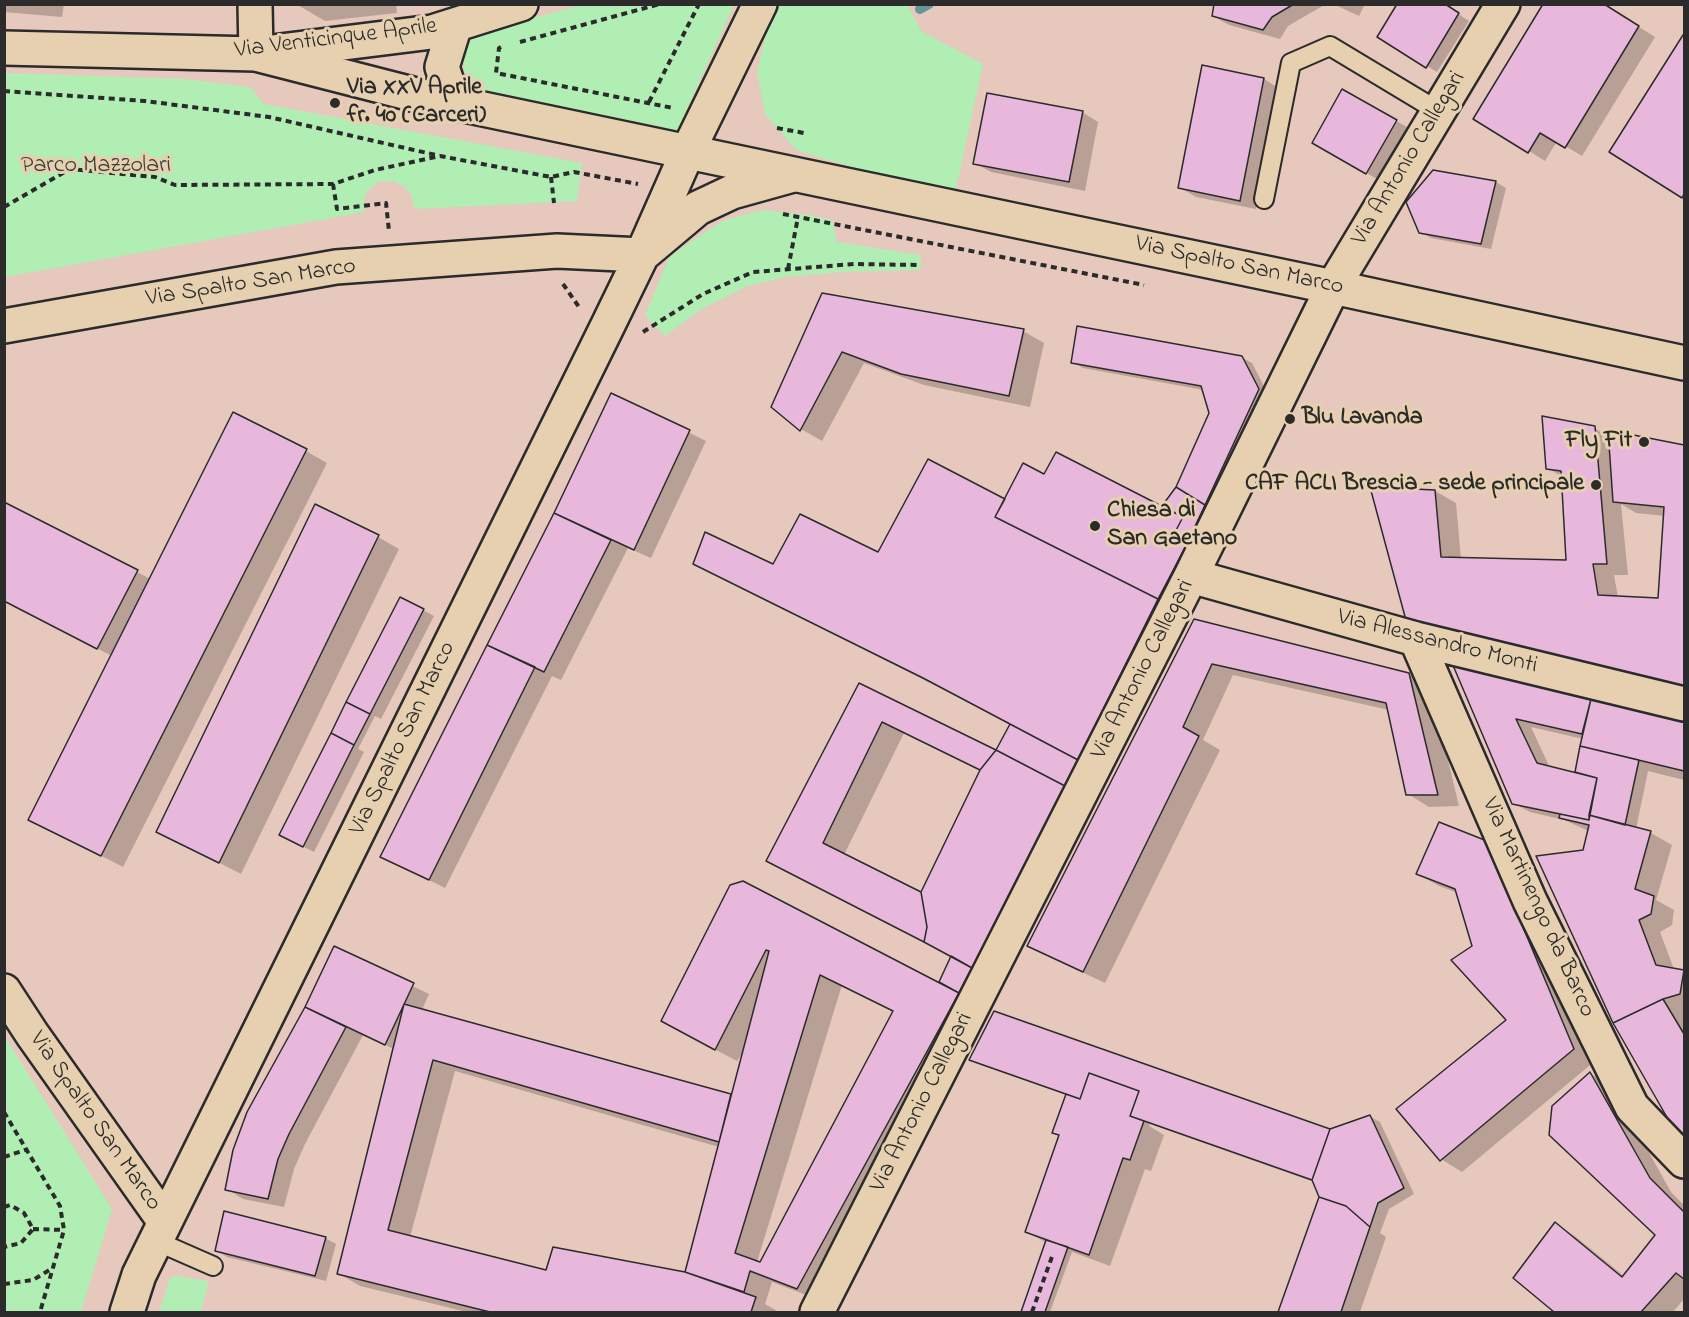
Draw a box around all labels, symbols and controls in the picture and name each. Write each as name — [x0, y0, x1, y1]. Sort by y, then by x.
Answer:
street label: Via Venticinque Aprile — [233, 13, 439, 67]
street label: Via Antonio Callegari — [1347, 67, 1473, 251]
place label: Via XXV Aprile fr. 40 (Carceri) — [347, 75, 486, 131]
marker: Via XXV Aprile fr. 40 (Carceri) — [328, 96, 342, 110]
park label: Parco Mazzolari — [21, 153, 171, 181]
street label: Via Spalto San Marco — [1132, 231, 1346, 303]
street label: Via Spalto San Marco — [144, 253, 358, 315]
place label: Blu Lavanda — [1302, 405, 1423, 433]
marker: Blu Lavanda — [1283, 412, 1297, 426]
place label: Fly Fit — [1565, 428, 1632, 456]
marker: Fly Fit — [1637, 435, 1651, 449]
place label: CAF ACLI Brescia - sede principale — [1245, 471, 1584, 499]
marker: CAF ACLI Brescia - sede principale — [1589, 478, 1603, 492]
place label: Chiesa di San Gaetano — [1107, 498, 1237, 554]
marker: Chiesa di San Gaetano — [1088, 519, 1102, 533]
street label: Via Antonio Callegari — [1086, 575, 1202, 765]
street label: Via Alessandro Monti — [1334, 604, 1540, 682]
street label: Via Spalto San Marco — [345, 637, 463, 841]
street label: Via Martinengo da Barco — [1473, 794, 1601, 1022]
street label: Via Antonio Callegari — [865, 1008, 981, 1198]
street label: Via Spalto San Marco — [21, 1027, 167, 1217]

